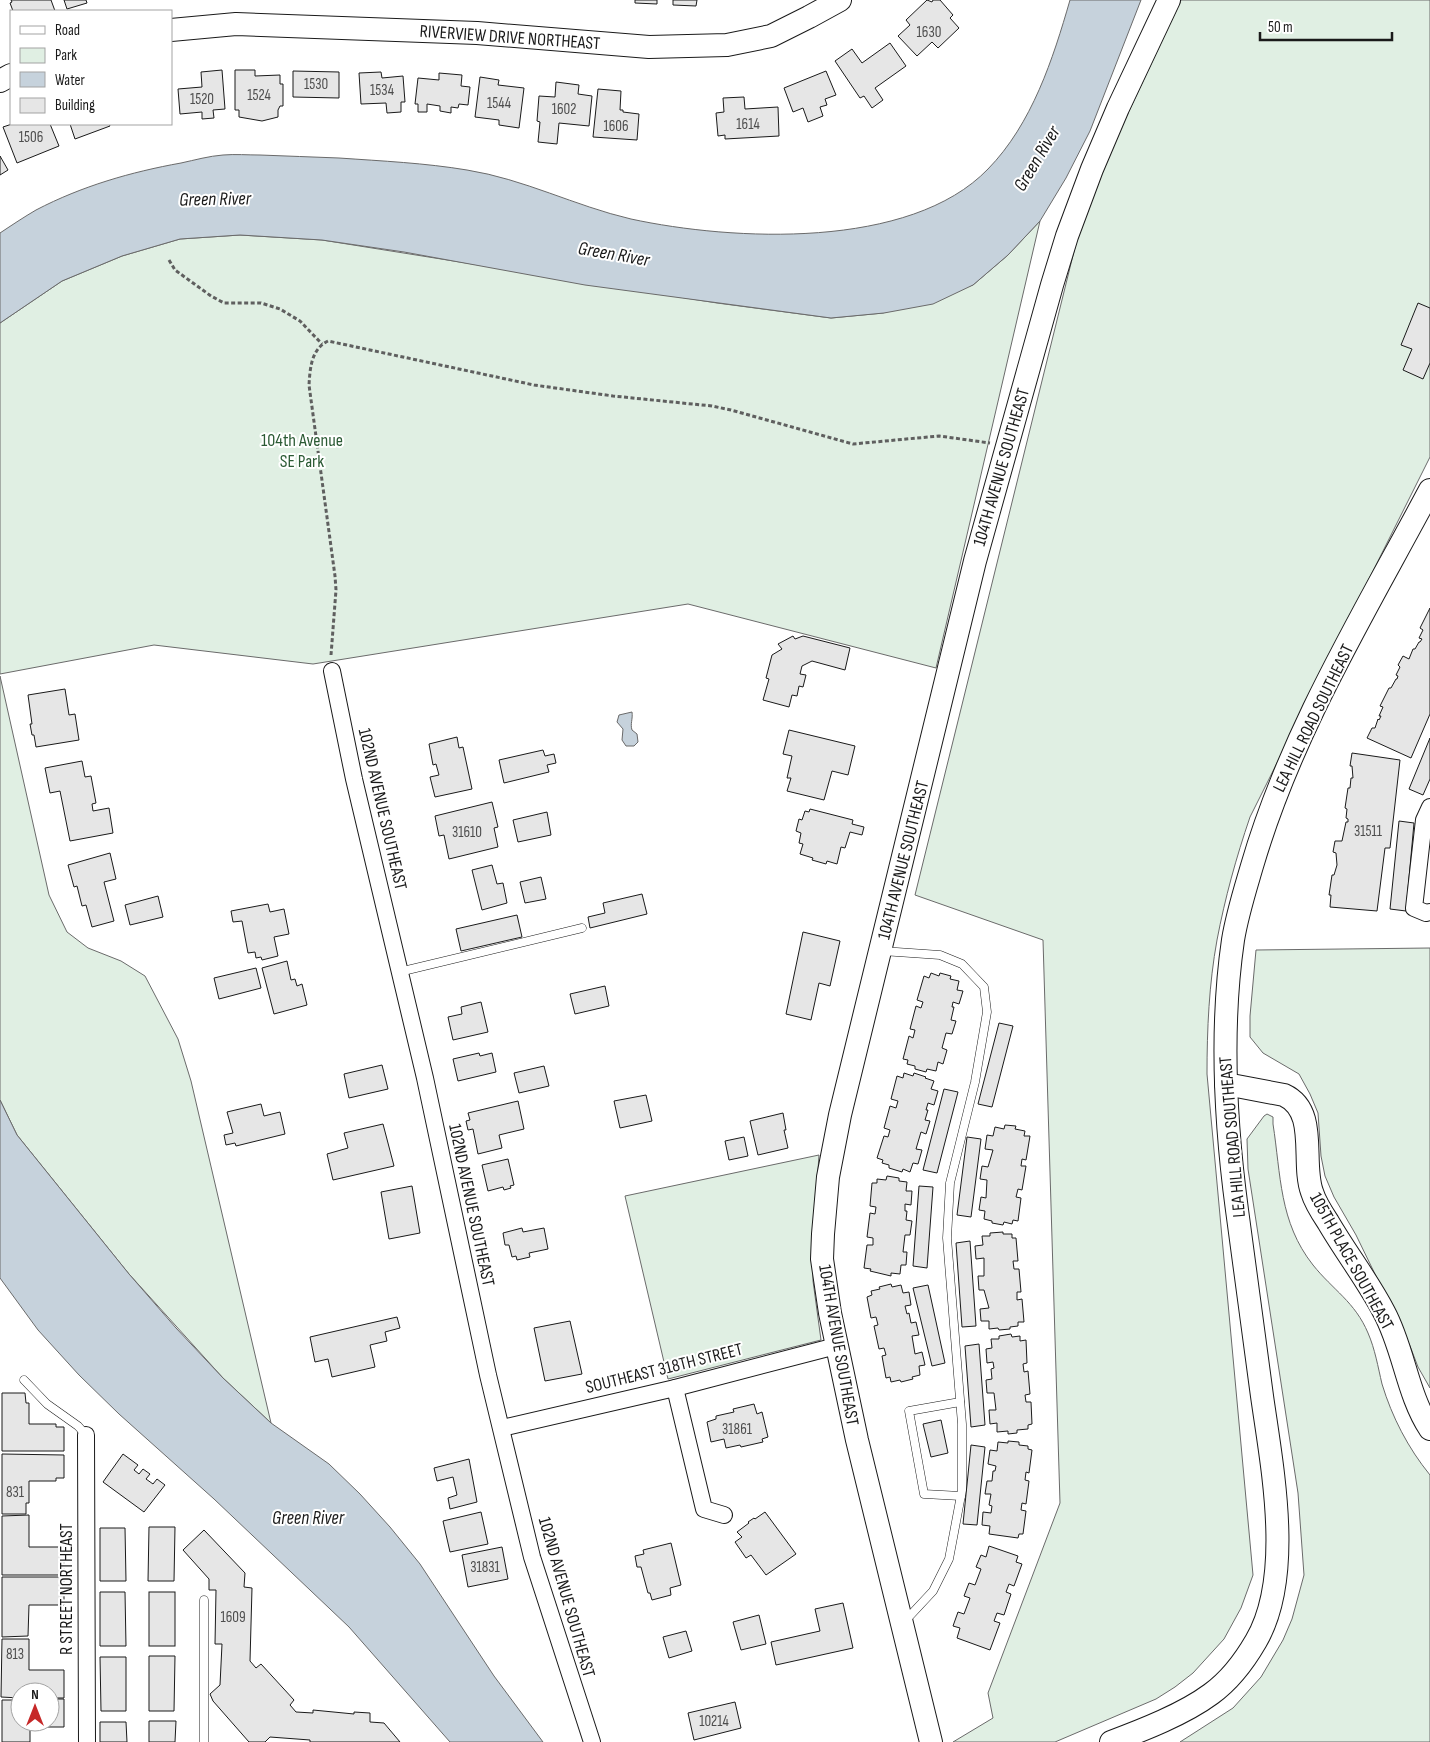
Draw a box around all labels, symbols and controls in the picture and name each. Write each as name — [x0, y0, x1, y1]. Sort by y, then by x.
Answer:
legend — [10, 10, 172, 125]
scale bar — [1260, 10, 1392, 42]
text: 50 m — [1268, 18, 1293, 37]
text: Road — [55, 21, 80, 40]
street label: RIVERVIEW DRIVE NORTHEAST — [419, 21, 601, 54]
house number: 1630 — [917, 23, 941, 42]
text: Park — [55, 46, 77, 65]
text: Water — [55, 71, 86, 90]
house number: 1530 — [304, 75, 328, 94]
house number: 1534 — [370, 81, 394, 100]
house number: 1524 — [247, 86, 271, 105]
house number: 1520 — [190, 90, 214, 109]
house number: 1544 — [487, 94, 511, 113]
text: Building — [55, 96, 95, 115]
house number: 1602 — [552, 100, 576, 119]
house number: 1614 — [736, 115, 760, 134]
house number: 1606 — [603, 117, 629, 136]
water label: Green River — [1009, 121, 1066, 196]
house number: 1506 — [19, 128, 43, 147]
water label: Green River — [179, 187, 252, 212]
water label: Green River — [576, 237, 652, 272]
street label: 104TH AVENUE SOUTHEAST — [969, 386, 1034, 548]
park label: 104th Avenue SE Park — [261, 430, 343, 472]
street label: LEA HILL ROAD SOUTHEAST — [1269, 641, 1358, 795]
street label: 102ND AVENUE SOUTHEAST — [354, 726, 411, 892]
street label: 104TH AVENUE SOUTHEAST — [874, 778, 933, 942]
house number: 31511 — [1354, 822, 1383, 841]
house number: 31610 — [452, 823, 482, 842]
street label: LEA HILL ROAD SOUTHEAST — [1215, 1056, 1250, 1218]
street label: 102ND AVENUE SOUTHEAST — [444, 1122, 499, 1288]
street label: 105TH PLACE SOUTHEAST — [1305, 1189, 1398, 1334]
street label: 104TH AVENUE SOUTHEAST — [814, 1263, 863, 1427]
street label: SOUTHEAST 318TH STREET — [583, 1339, 745, 1398]
house number: 31861 — [722, 1420, 753, 1439]
house number: 831 — [6, 1483, 25, 1502]
water label: Green River — [272, 1507, 345, 1530]
street label: 102ND AVENUE SOUTHEAST — [534, 1515, 599, 1680]
street label: R STREET NORTHEAST — [56, 1523, 77, 1655]
house number: 31831 — [470, 1558, 501, 1577]
house number: 1609 — [220, 1608, 246, 1627]
house number: 813 — [6, 1645, 24, 1664]
north arrow — [10, 1682, 60, 1732]
text: N — [31, 1686, 39, 1703]
house number: 10214 — [699, 1712, 729, 1731]

